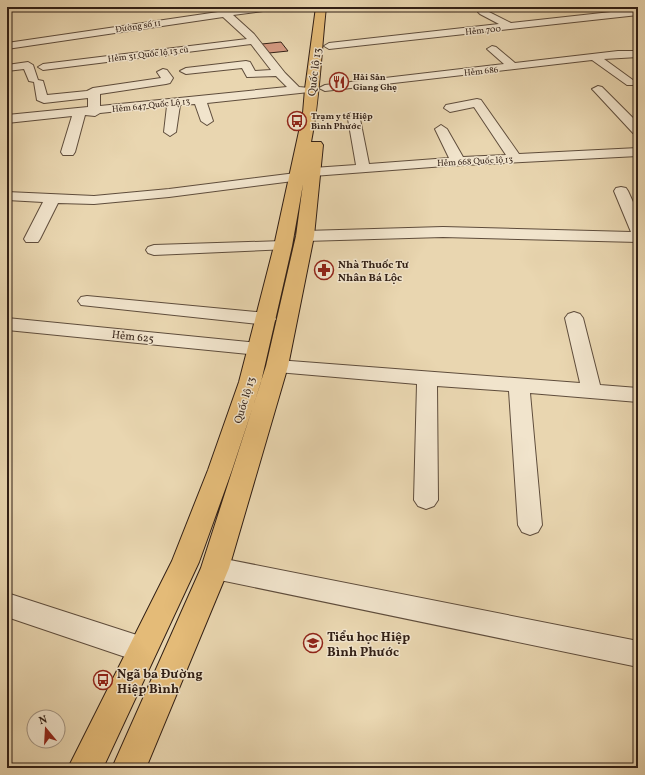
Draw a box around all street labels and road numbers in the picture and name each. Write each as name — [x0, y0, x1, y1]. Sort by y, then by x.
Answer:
street label: Đường số 11 — [114, 16, 162, 37]
street label: Hẻm 700 — [465, 22, 502, 39]
street label: Hẻm 31 Quốc lộ 13 cũ — [107, 43, 189, 66]
street label: Quốc lộ 13 — [305, 47, 326, 97]
street label: Hẻm 686 — [463, 63, 499, 80]
street label: Hẻm 647 Quốc Lộ 13 — [111, 95, 191, 116]
street label: Hẻm 668 Quốc lộ 13 — [437, 153, 514, 170]
street label: Hẻm 625 — [111, 328, 155, 347]
street label: Quốc lộ 13 — [231, 375, 260, 426]

